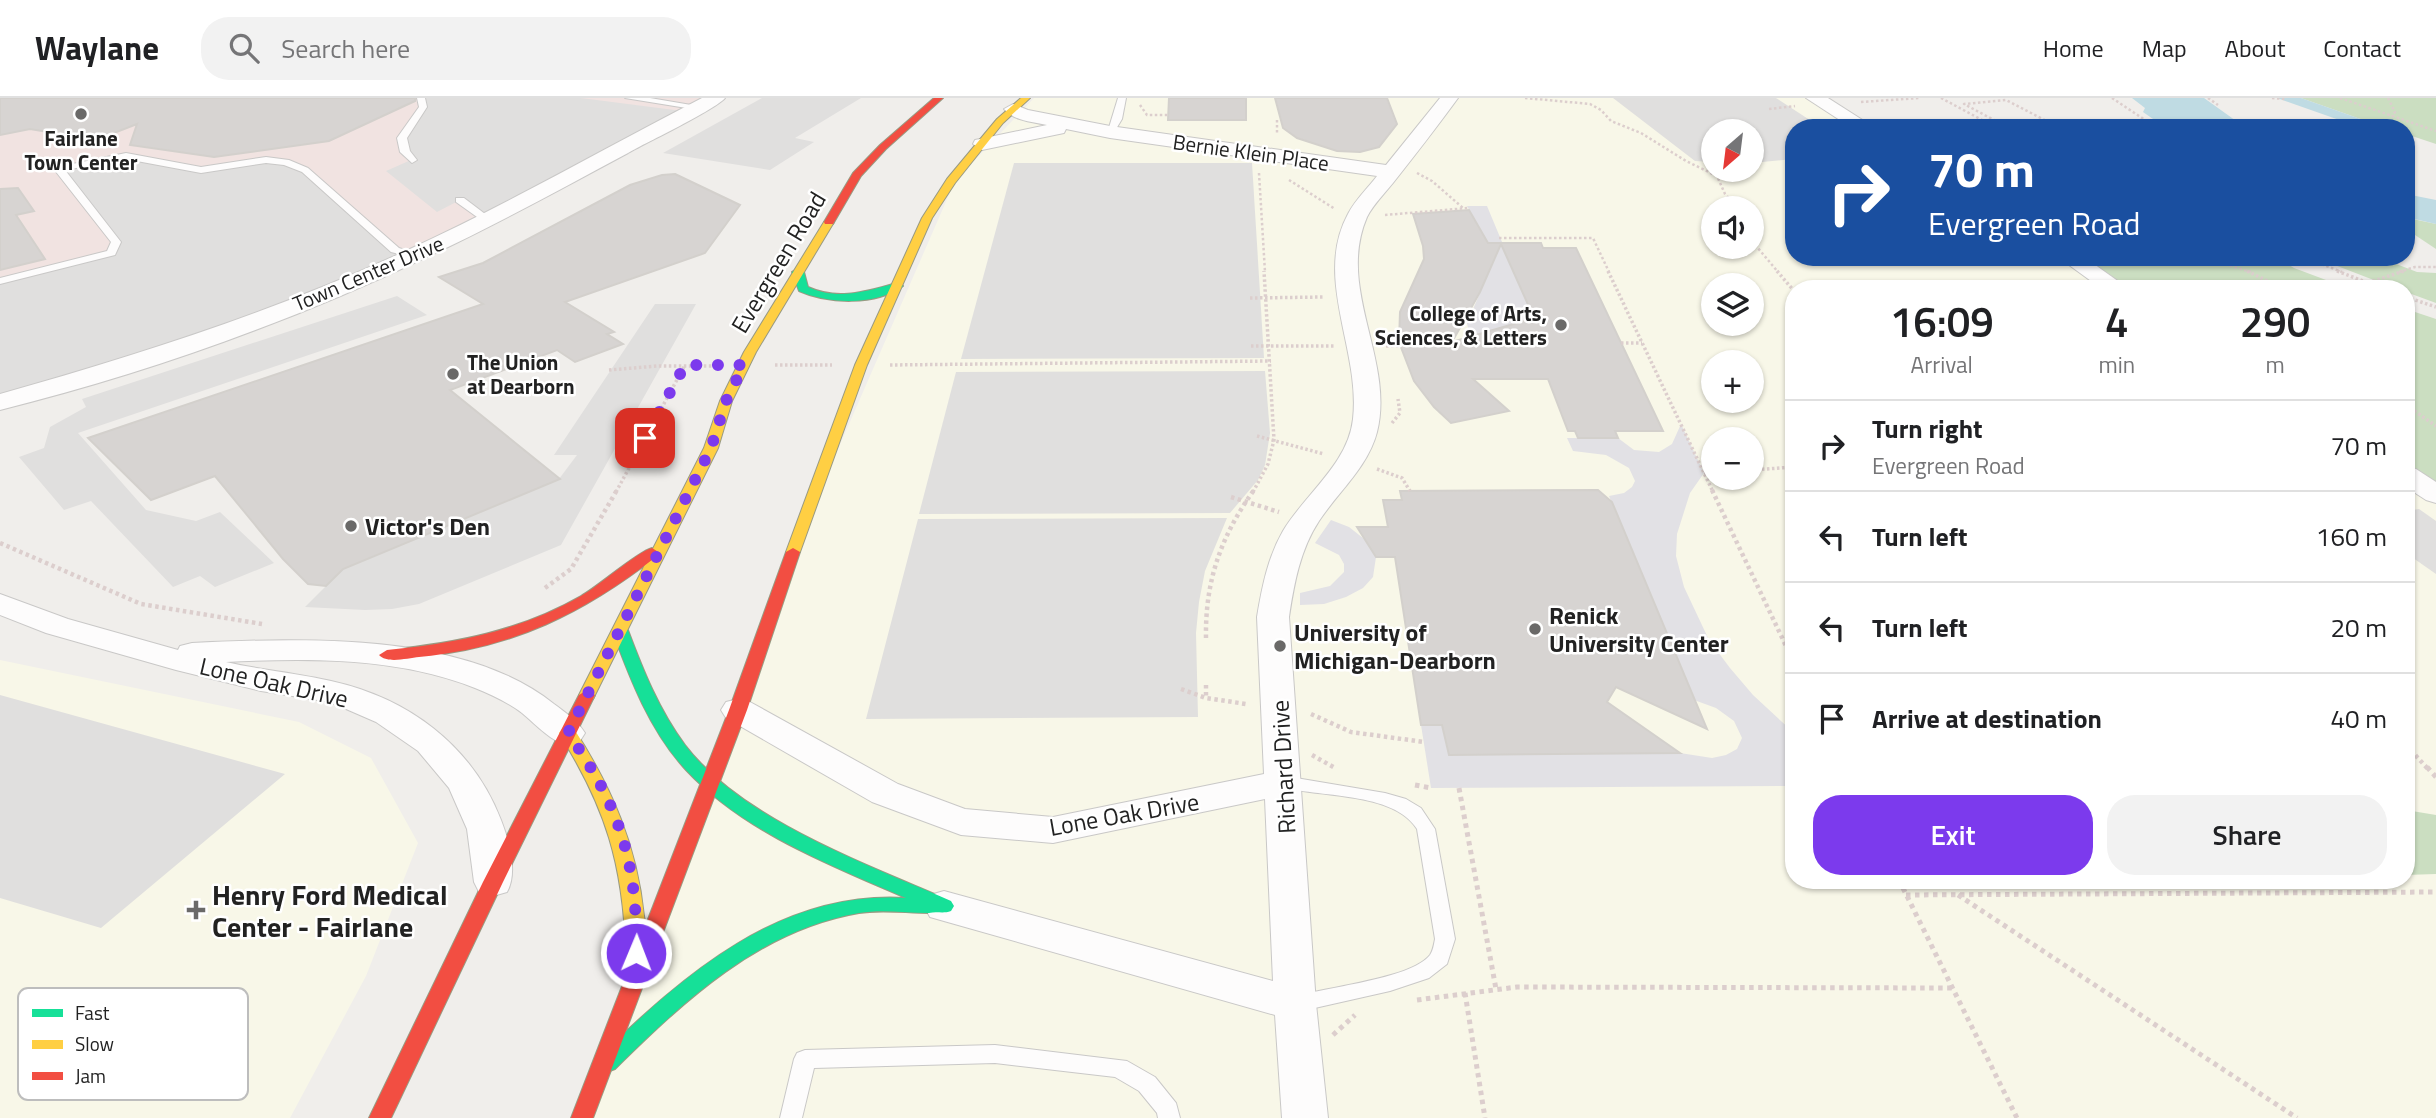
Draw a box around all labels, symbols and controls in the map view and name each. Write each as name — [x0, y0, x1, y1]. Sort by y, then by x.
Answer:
search box — [201, 17, 691, 80]
text: Waylane — [35, 23, 159, 73]
icon: search — [225, 29, 263, 67]
text: Search here — [281, 29, 410, 68]
text: Home — [2043, 30, 2104, 66]
text: Map — [2142, 30, 2187, 66]
text: About — [2225, 30, 2285, 66]
text: Contact — [2323, 30, 2401, 66]
marker: Fairlane Town Center — [73, 106, 89, 122]
north arrow — [1701, 119, 1764, 182]
map controls — [1701, 119, 1764, 490]
place label: Fairlane Town Center — [25, 122, 138, 178]
street label: Bernie Klein Place — [1171, 125, 1331, 179]
text: 70 m — [1928, 131, 2035, 206]
icon: right — [1813, 147, 1904, 238]
street label: Evergreen Road — [722, 184, 834, 340]
button: sound — [1701, 196, 1764, 259]
text: Evergreen Road — [1928, 199, 2140, 247]
street label: Town Center Drive — [288, 227, 448, 319]
button: layers — [1701, 273, 1764, 336]
text: 16:09 — [1890, 289, 1994, 353]
text: 4 — [2105, 289, 2129, 353]
text: 290 — [2240, 289, 2310, 353]
place label: College of Arts, Sciences, & Letters — [1375, 297, 1547, 353]
marker: College of Arts, Sciences, & Letters — [1553, 317, 1569, 333]
place label: The Union at Dearborn — [467, 346, 575, 402]
text: Arrival — [1911, 347, 1973, 382]
text: min — [2098, 347, 2135, 382]
text: m — [2265, 347, 2285, 382]
button: + — [1701, 350, 1764, 413]
marker: The Union at Dearborn — [445, 366, 461, 382]
pin — [615, 408, 675, 468]
text: Turn right — [1872, 409, 1983, 448]
icon: arrive — [626, 419, 664, 457]
text: 70 m — [2330, 426, 2387, 465]
button: − — [1701, 427, 1764, 490]
icon: right — [1813, 427, 1851, 465]
text: Evergreen Road — [1872, 448, 2025, 483]
place label: Victor's Den — [365, 508, 490, 544]
text: Turn left — [1872, 517, 1967, 556]
text: 160 m — [2316, 517, 2387, 556]
marker: Victor's Den — [343, 518, 359, 534]
icon: left — [1813, 518, 1851, 556]
place label: Renick University Center — [1549, 597, 1729, 661]
text: Turn left — [1872, 608, 1967, 647]
text: 20 m — [2330, 608, 2387, 647]
icon: left — [1813, 609, 1851, 647]
place label: University of Michigan-Dearborn — [1294, 614, 1496, 678]
marker: Renick University Center — [1527, 621, 1543, 637]
marker: University of Michigan-Dearborn — [1272, 638, 1288, 654]
street label: Lone Oak Drive — [196, 647, 352, 717]
street label: Richard Drive — [1262, 699, 1304, 835]
text: Arrive at destination — [1872, 699, 2102, 738]
text: 40 m — [2330, 699, 2387, 738]
icon: arrive — [1813, 700, 1851, 738]
street label: Lone Oak Drive — [1046, 783, 1202, 845]
button: Exit — [1813, 795, 2093, 875]
button: Share — [2107, 795, 2387, 875]
place label: Henry Ford Medical Center - Fairlane — [212, 873, 447, 948]
marker: Henry Ford Medical Center - Fairlane — [186, 900, 206, 920]
position arrow — [599, 916, 673, 990]
legend — [18, 988, 248, 1100]
text: Fast — [75, 998, 110, 1027]
text: Slow — [75, 1029, 114, 1058]
text: Jam — [75, 1061, 106, 1090]

